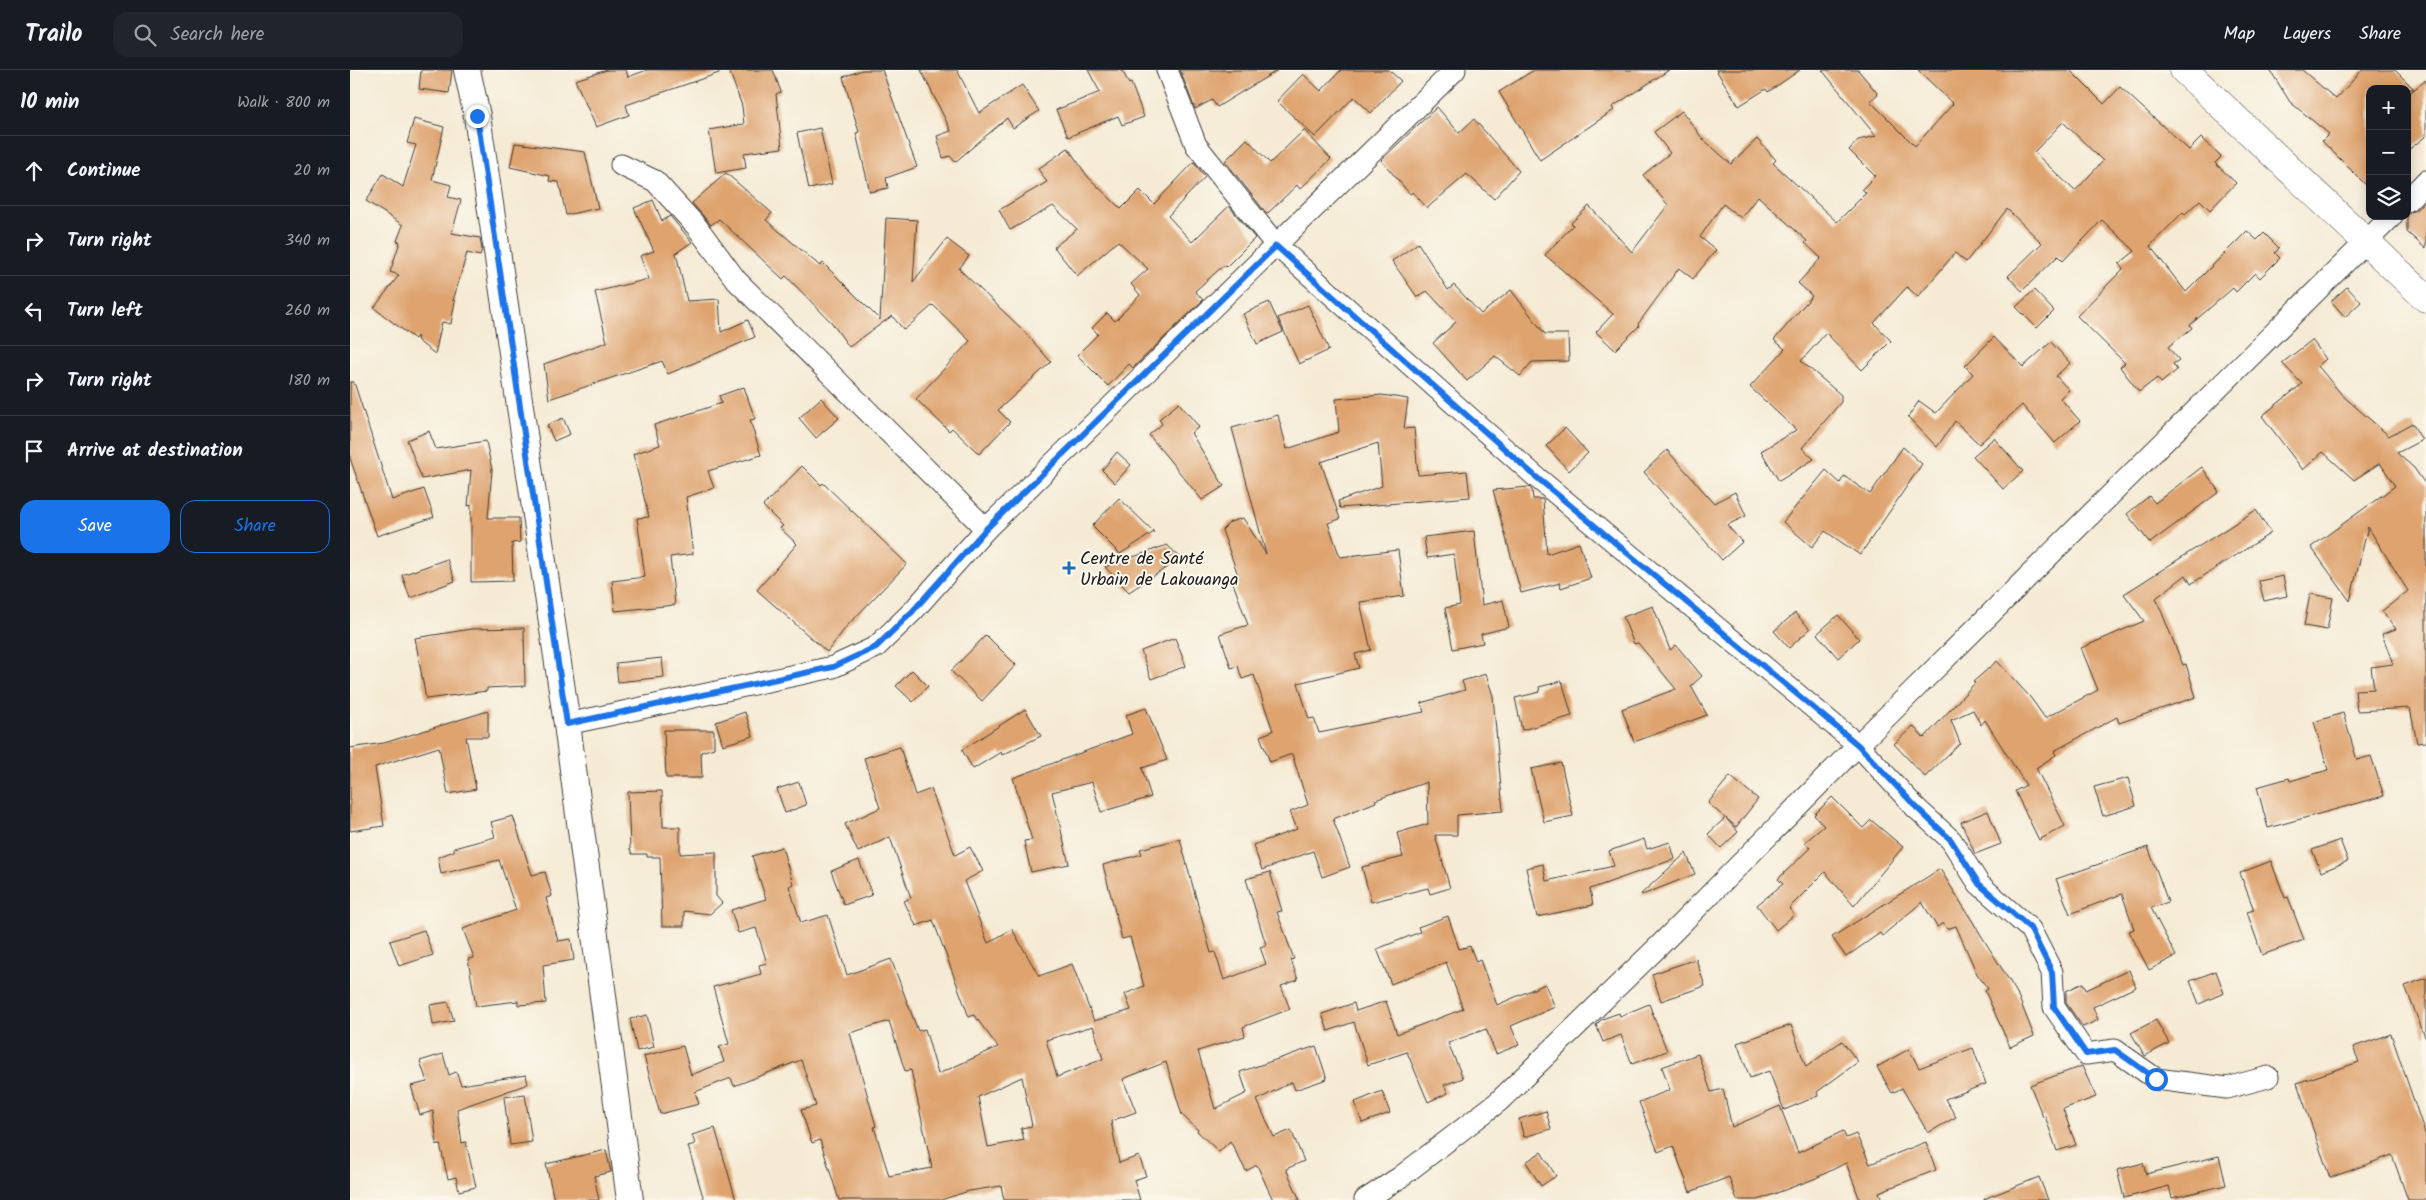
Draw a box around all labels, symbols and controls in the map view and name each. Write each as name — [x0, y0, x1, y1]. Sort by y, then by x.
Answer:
search box — [113, 12, 463, 57]
text: Trailo — [25, 15, 83, 54]
text: Search here — [171, 20, 264, 50]
text: Map — [2224, 20, 2255, 49]
text: Layers — [2283, 20, 2331, 49]
text: Share — [2359, 20, 2401, 49]
icon: search — [131, 21, 159, 49]
map controls — [2366, 85, 2411, 220]
button: + — [2366, 85, 2411, 130]
text: 10 min — [20, 86, 80, 119]
text: Walk · 800 m — [237, 90, 330, 115]
route end — [466, 105, 489, 128]
button: − — [2366, 130, 2411, 175]
text: Continue — [67, 156, 140, 186]
icon: ahead — [20, 157, 48, 185]
text: 20 m — [294, 158, 330, 183]
button: layers — [2366, 175, 2411, 220]
text: Turn right — [67, 226, 152, 256]
icon: right — [20, 227, 48, 255]
text: 340 m — [285, 228, 330, 253]
text: Turn left — [67, 296, 142, 326]
icon: left — [20, 297, 48, 325]
text: 260 m — [285, 298, 330, 323]
text: Turn right — [67, 366, 152, 396]
icon: right — [20, 367, 48, 395]
text: 180 m — [288, 368, 330, 393]
text: Arrive at destination — [67, 436, 243, 466]
icon: arrive — [20, 437, 48, 465]
button: Save — [20, 500, 170, 553]
button: Share — [180, 500, 330, 553]
place label: Centre de Santé Urbain de Lakouanga — [1080, 545, 1239, 595]
marker: Centre de Santé Urbain de Lakouanga — [1062, 561, 1076, 575]
route start — [2145, 1068, 2168, 1091]

